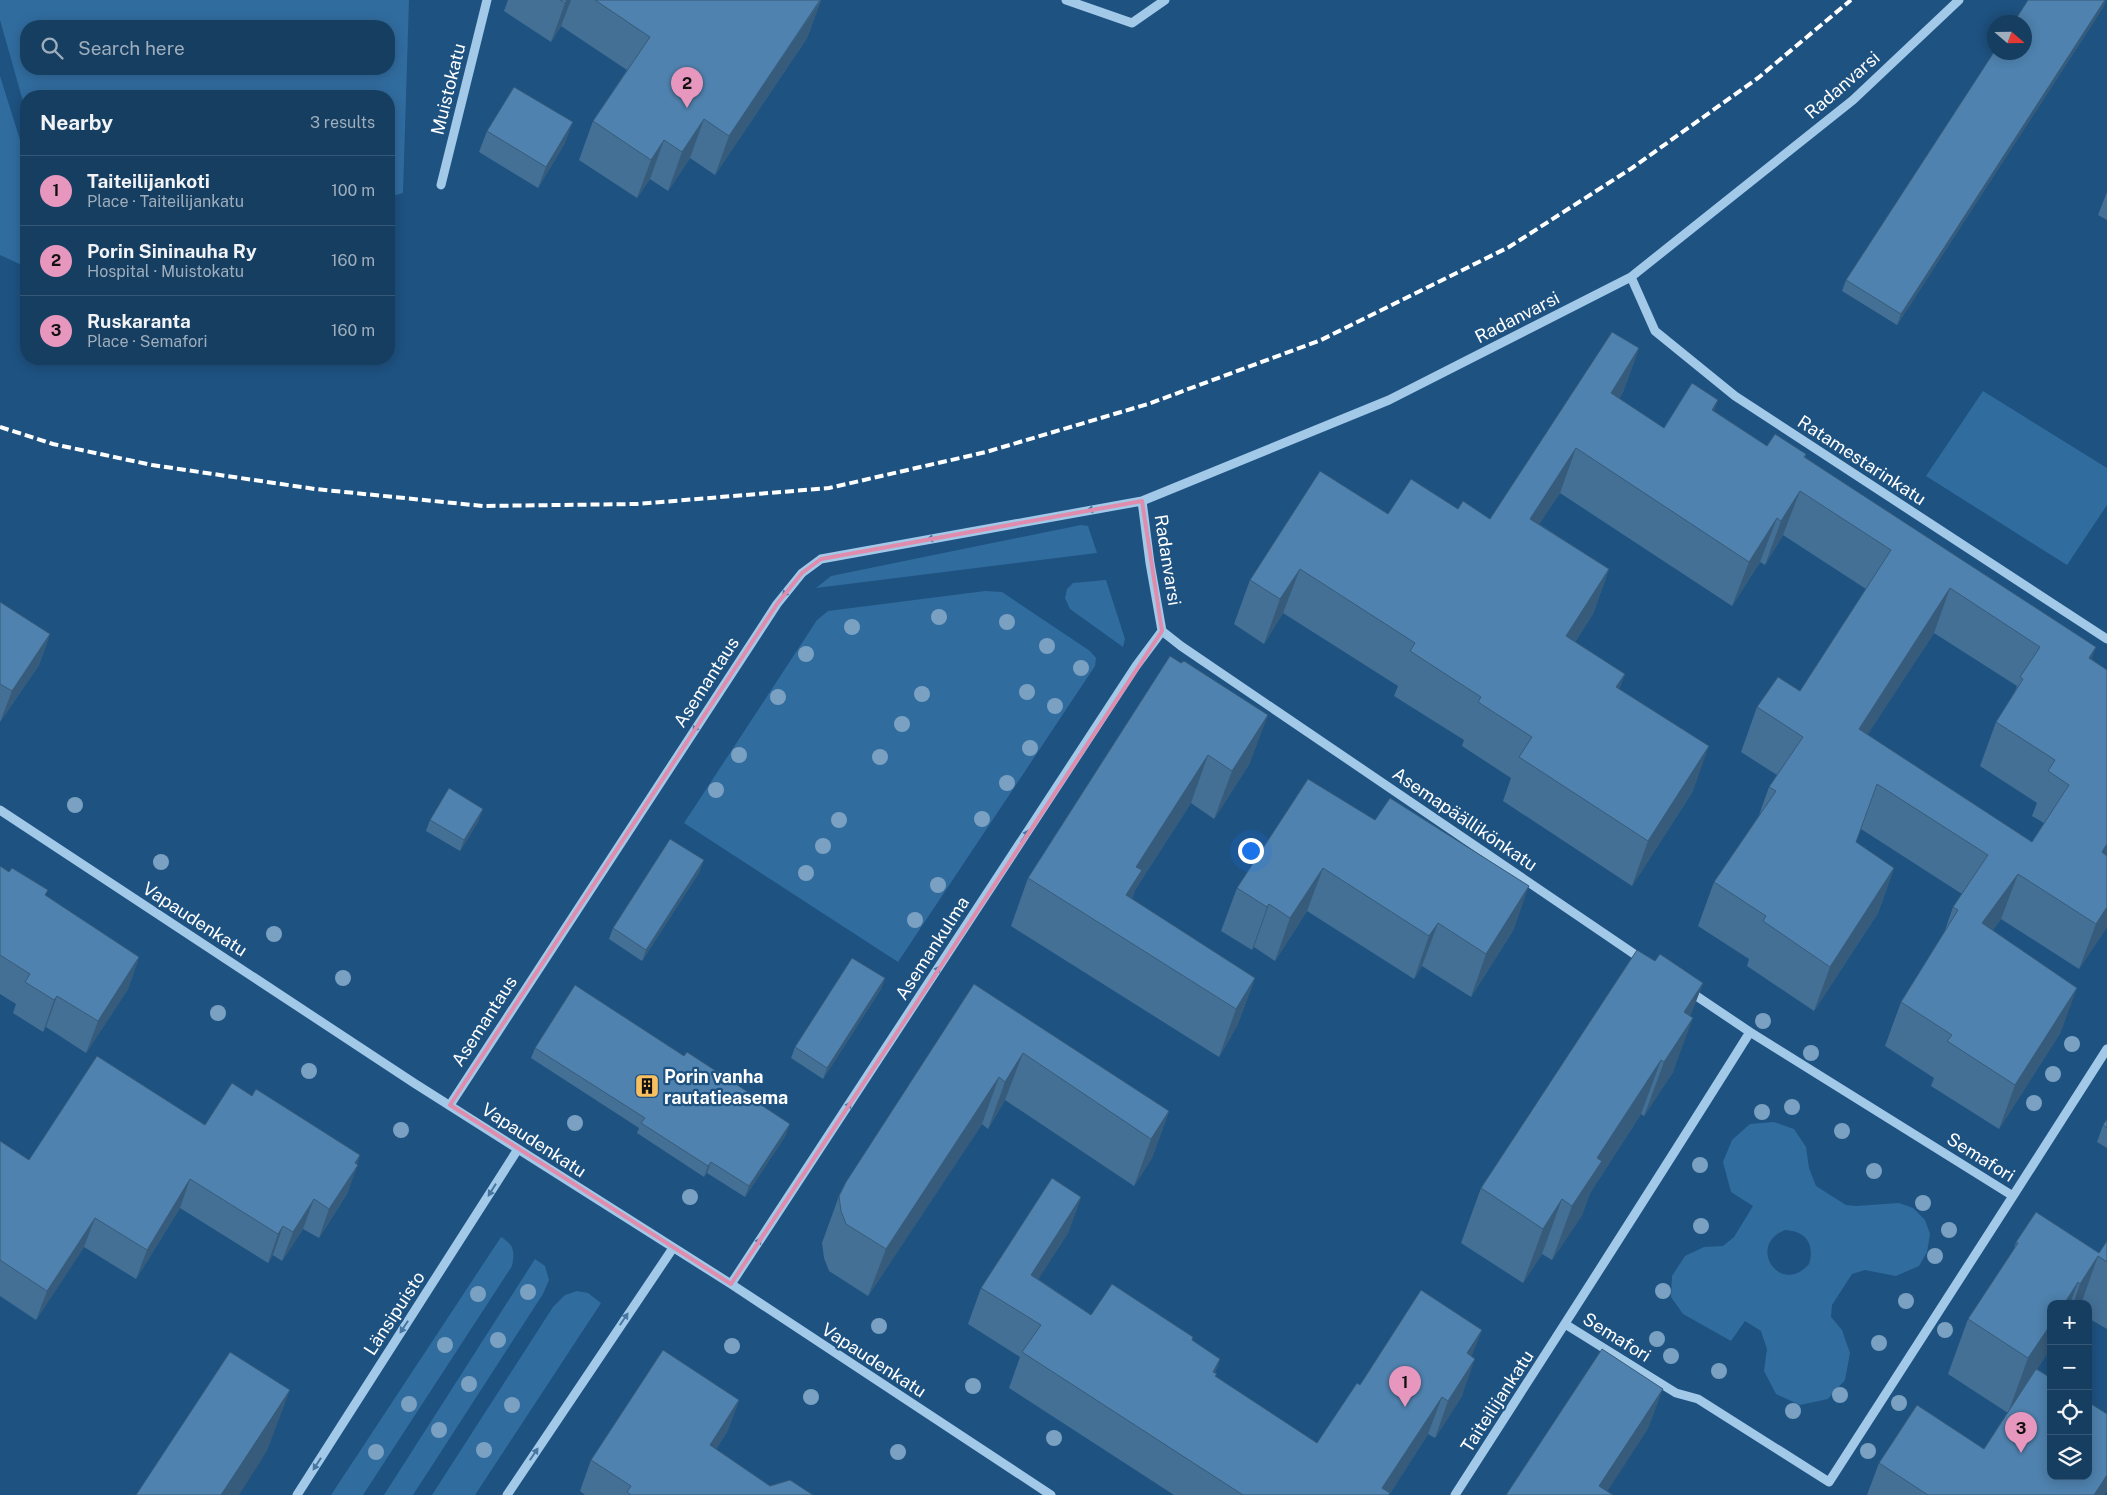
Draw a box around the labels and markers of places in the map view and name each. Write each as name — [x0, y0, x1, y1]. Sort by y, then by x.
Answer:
pin: 2 — [671, 67, 703, 108]
place label: Porin vanha rautatieasema — [664, 1066, 788, 1108]
building icon: Porin vanha rautatieasema — [634, 1073, 660, 1099]
pin: 1 — [1389, 1366, 1421, 1407]
pin: 3 — [2005, 1412, 2037, 1453]

